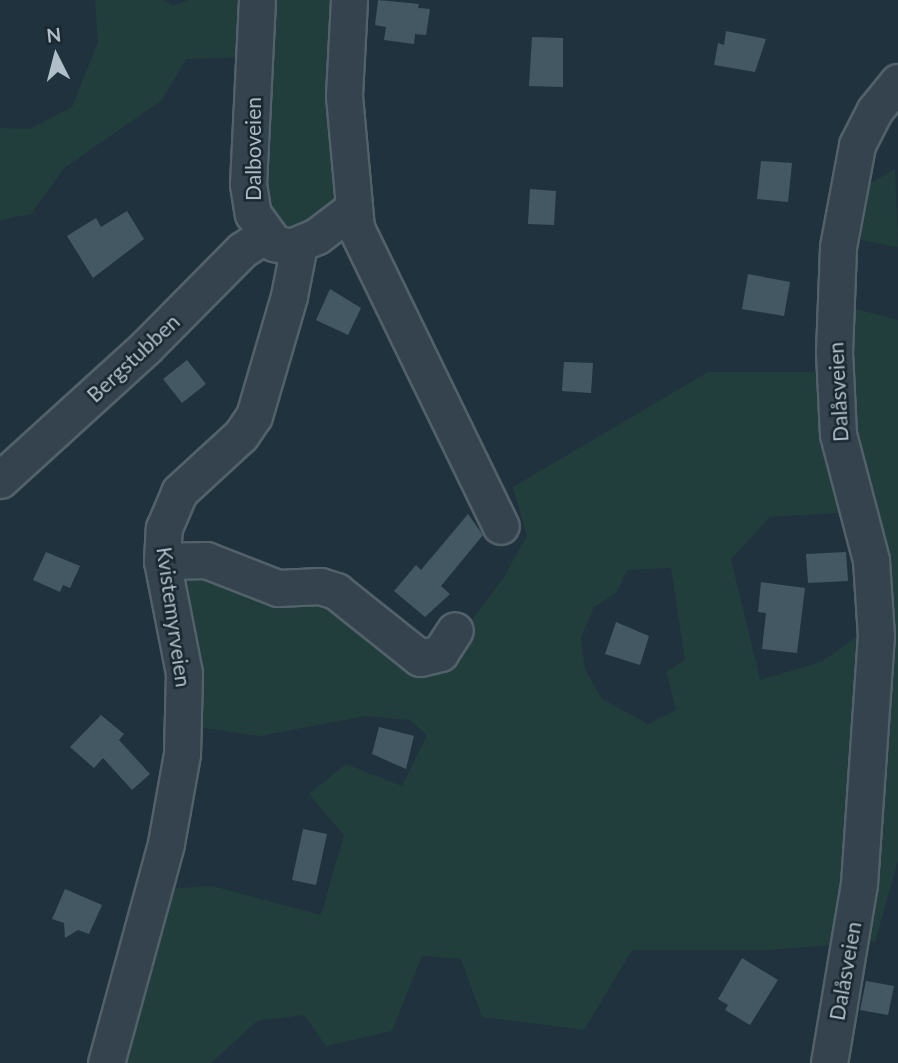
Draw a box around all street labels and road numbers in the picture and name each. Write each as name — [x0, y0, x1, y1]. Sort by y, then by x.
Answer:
street label: Dalboveien — [240, 97, 266, 201]
street label: Bergstubben — [81, 309, 185, 407]
street label: Dalåsveien — [823, 341, 853, 443]
street label: Kvistemyrveien — [152, 545, 196, 689]
street label: Dalåsveien — [824, 920, 866, 1022]

